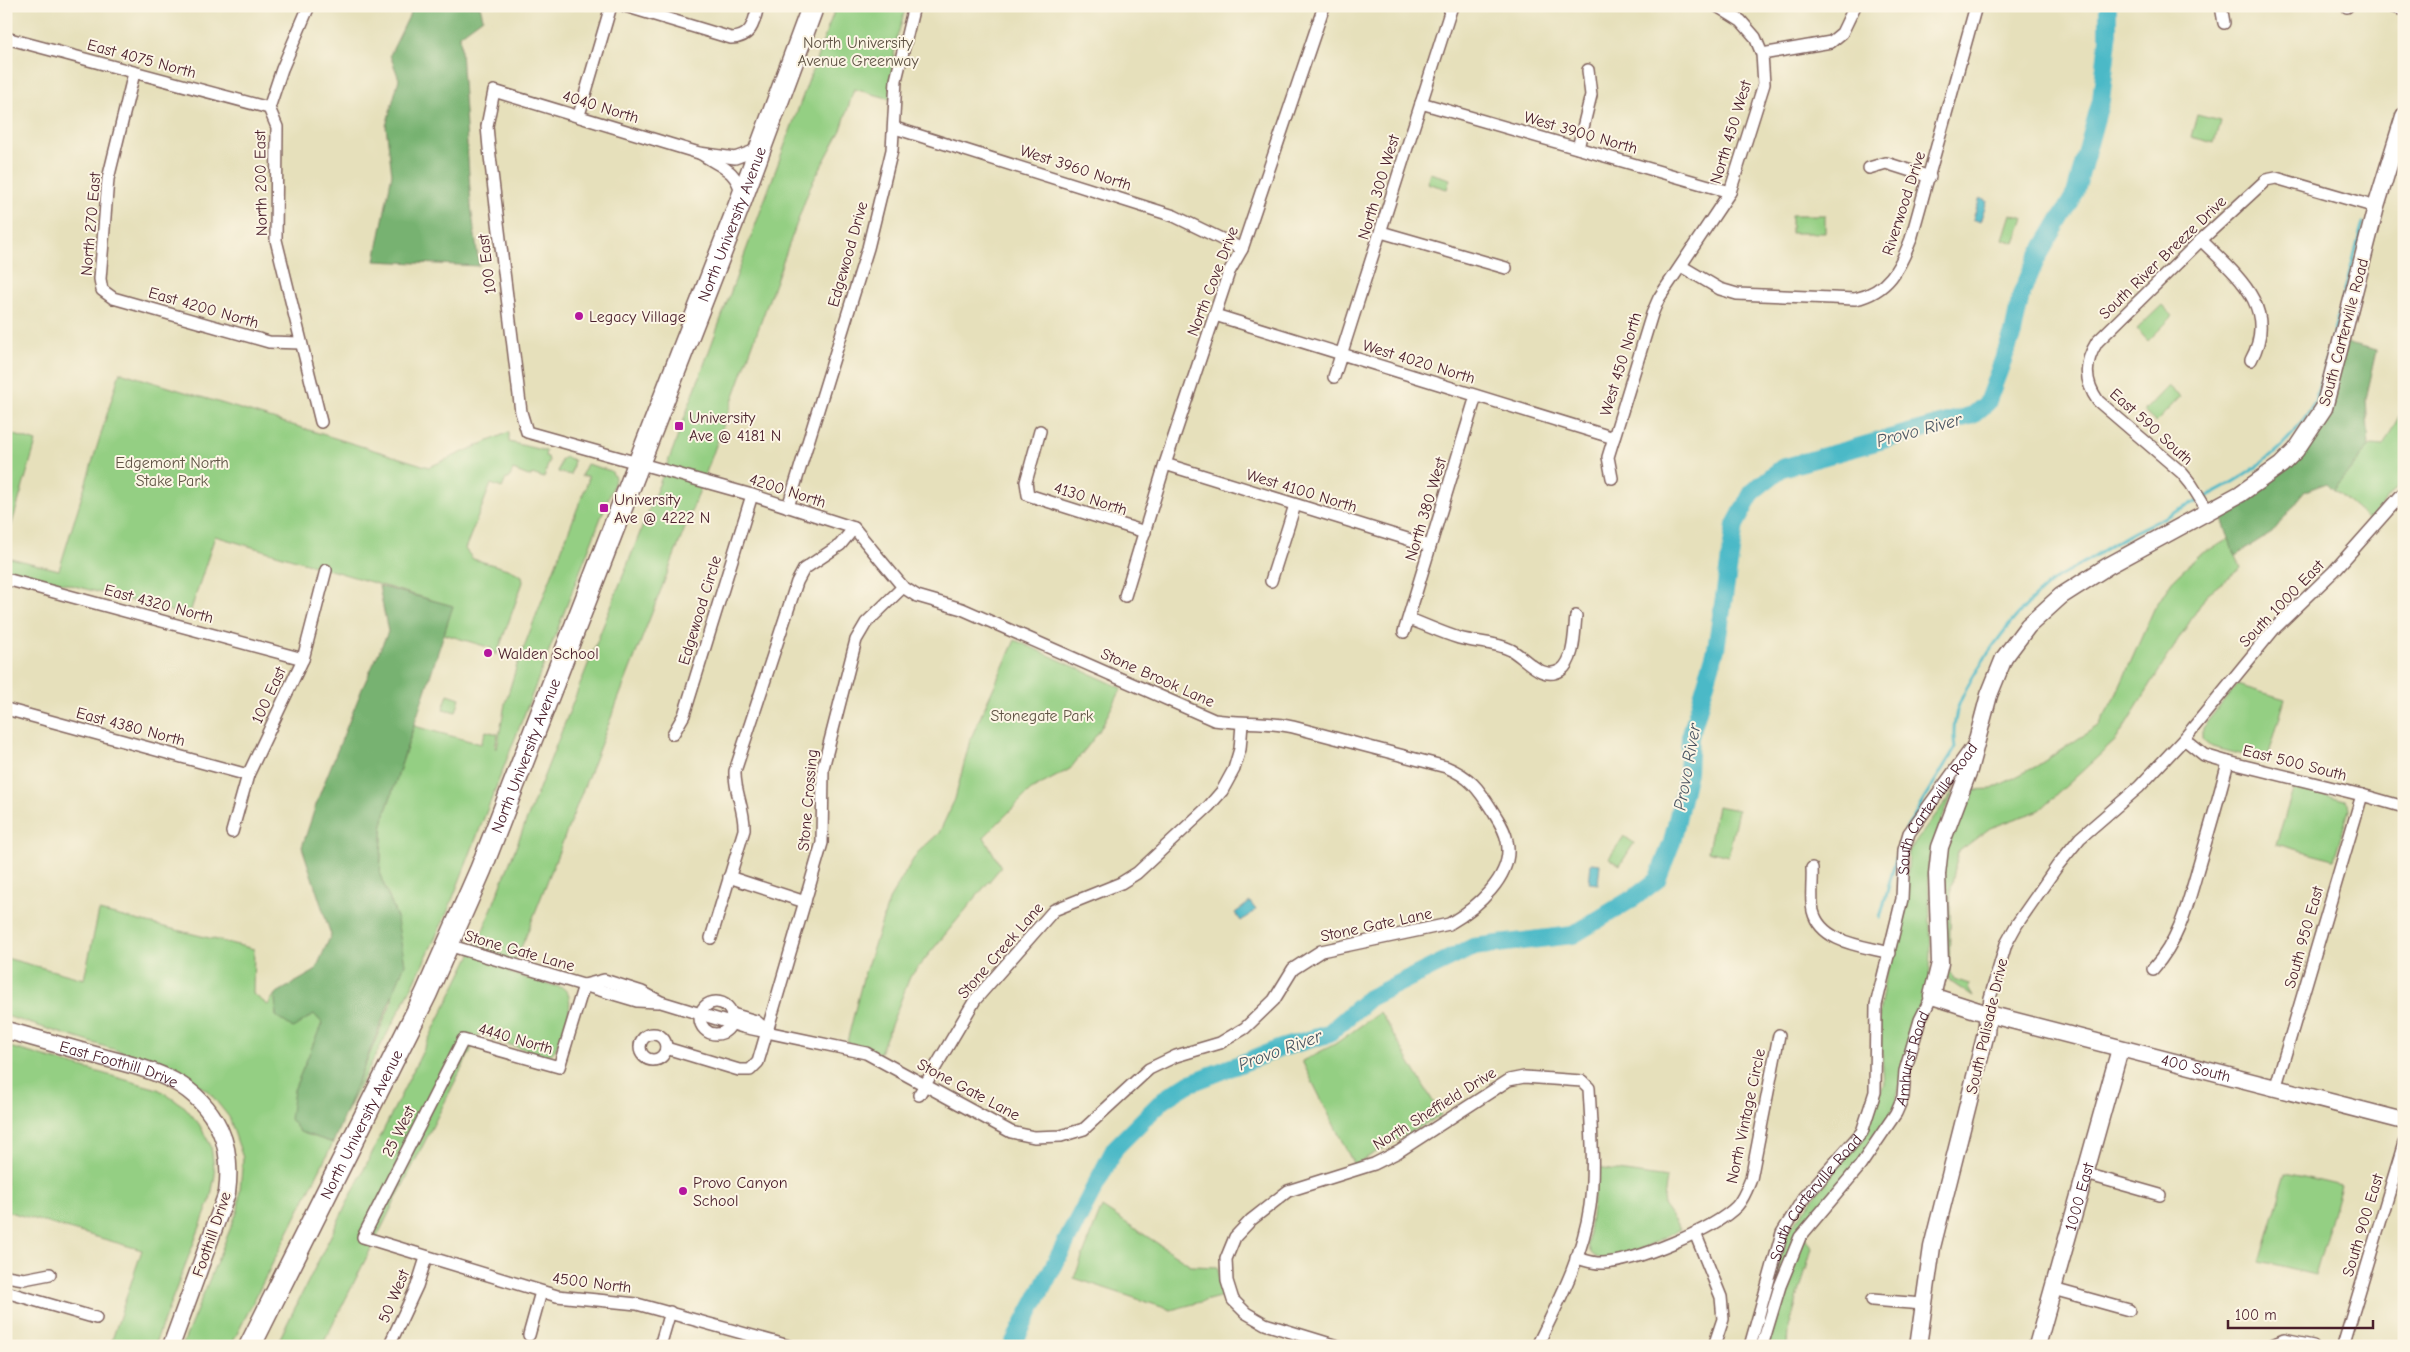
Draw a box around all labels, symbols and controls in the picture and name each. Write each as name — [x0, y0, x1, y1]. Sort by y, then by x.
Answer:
park label: North University Avenue Greenway — [797, 34, 919, 70]
street label: East 4075 North — [85, 36, 198, 82]
street label: North 450 West — [1707, 78, 1755, 186]
street label: 4040 North — [560, 87, 641, 127]
street label: West 3900 North — [1522, 108, 1640, 158]
street label: North 200 East — [251, 129, 271, 236]
street label: North 300 West — [1354, 132, 1404, 242]
street label: West 3960 North — [1018, 141, 1134, 194]
street label: North University Avenue — [695, 144, 770, 304]
street label: Riverwood Drive — [1879, 149, 1929, 258]
street label: North 270 East — [77, 171, 105, 277]
street label: South River Breeze Drive — [2095, 192, 2230, 323]
street label: Edgewood Drive — [824, 199, 872, 309]
street label: North Cove Drive — [1184, 224, 1242, 339]
street label: 100 East — [474, 232, 500, 295]
street label: South Carterville Road — [2316, 256, 2372, 408]
street label: East 4200 North — [146, 284, 261, 332]
place label: Legacy Village — [589, 308, 686, 326]
marker: Legacy Village — [573, 310, 585, 322]
street label: West 450 North — [1597, 310, 1645, 418]
street label: West 4020 North — [1360, 336, 1477, 388]
street label: East 590 South — [2106, 385, 2197, 469]
place label: University Ave @ 4181 N — [689, 409, 781, 445]
water label: Provo River — [1874, 409, 1965, 452]
marker: University Ave @ 4181 N — [673, 420, 685, 432]
park label: Edgemont North Stake Park — [115, 454, 229, 490]
street label: North 380 West — [1402, 455, 1450, 563]
street label: West 4100 North — [1244, 466, 1359, 516]
street label: 4200 North — [747, 470, 828, 512]
street label: 4130 North — [1052, 479, 1130, 519]
place label: University Ave @ 4222 N — [614, 491, 710, 527]
marker: University Ave @ 4222 N — [598, 502, 610, 514]
street label: Edgewood Circle — [675, 554, 725, 667]
street label: South 1000 East — [2236, 556, 2328, 651]
street label: East 4320 North — [102, 581, 215, 627]
place label: Walden School — [498, 645, 599, 663]
street label: Stone Brook Lane — [1098, 645, 1217, 711]
marker: Walden School — [482, 647, 494, 659]
street label: 100 East — [248, 664, 290, 727]
street label: North University Avenue — [488, 676, 564, 836]
street label: East 4380 North — [74, 704, 187, 750]
park label: Stonegate Park — [990, 707, 1094, 725]
water label: Provo River — [1670, 721, 1706, 812]
street label: South Carterville Road — [1895, 740, 1982, 875]
street label: East 500 South — [2241, 741, 2349, 785]
street label: Stone Crossing — [795, 748, 821, 852]
street label: South 950 East — [2281, 884, 2327, 990]
street label: Stone Creek Lane — [954, 899, 1047, 1002]
street label: Stone Gate Lane — [1319, 904, 1434, 946]
street label: Stone Gate Lane — [463, 927, 577, 975]
street label: South Palisade Drive — [1963, 957, 2011, 1096]
street label: Amhurst Road — [1892, 1008, 1933, 1109]
street label: 4440 North — [476, 1020, 555, 1058]
water label: Provo River — [1235, 1025, 1326, 1075]
street label: East Foothill Drive — [58, 1038, 181, 1092]
street label: North University Avenue — [317, 1047, 407, 1202]
street label: North Vintage Circle — [1723, 1047, 1769, 1185]
street label: 400 South — [2159, 1051, 2232, 1086]
street label: Stone Gate Lane — [914, 1055, 1023, 1125]
street label: North Sheffield Drive — [1370, 1064, 1499, 1154]
street label: 25 West — [379, 1103, 419, 1160]
street label: South Carterville Road — [1767, 1131, 1866, 1263]
street label: 1000 East — [2062, 1160, 2098, 1233]
street label: South 900 East — [2339, 1171, 2387, 1279]
place label: Provo Canyon School — [693, 1174, 788, 1210]
marker: Provo Canyon School — [677, 1185, 689, 1197]
street label: Foothill Drive — [189, 1189, 235, 1279]
street label: 50 West — [375, 1267, 413, 1326]
street label: 4500 North — [551, 1269, 633, 1297]
scale bar — [2228, 1297, 2372, 1329]
text: 100 m — [2235, 1306, 2277, 1324]

